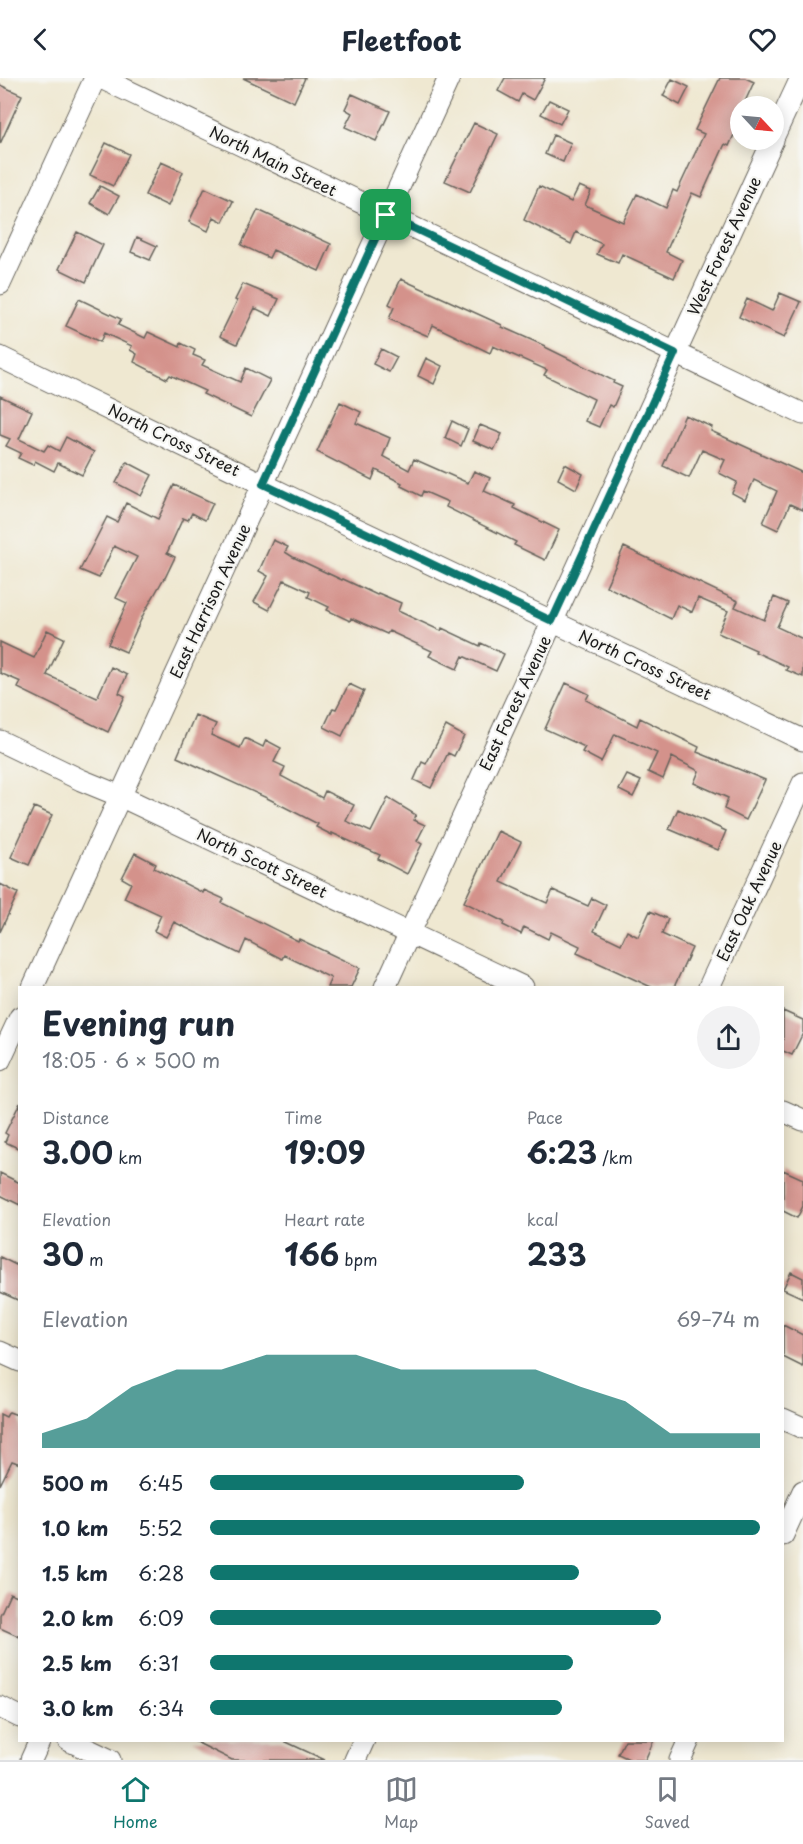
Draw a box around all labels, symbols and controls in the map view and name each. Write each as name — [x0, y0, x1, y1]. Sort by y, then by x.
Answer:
text: Fleetfoot — [341, 19, 462, 60]
icon: back — [24, 23, 57, 56]
icon: heart — [746, 23, 779, 56]
north arrow — [730, 96, 784, 150]
map controls — [730, 96, 784, 150]
street label: North Main Street — [206, 119, 341, 201]
street label: West Forest Avenue — [680, 172, 766, 319]
pin — [360, 189, 411, 240]
icon: arrive — [369, 198, 402, 231]
street label: North Cross Street — [105, 397, 245, 482]
street label: East Harrison Avenue — [163, 519, 256, 682]
street label: North Cross Street — [575, 623, 716, 706]
street label: East Forest Avenue — [472, 631, 556, 774]
street label: North Scott Street — [193, 821, 332, 903]
street label: East Oak Avenue — [710, 836, 787, 965]
text: Evening run — [42, 997, 235, 1047]
button: share — [697, 1006, 760, 1069]
text: 18:05 · 6 × 500 m — [42, 1045, 220, 1075]
text: Distance — [42, 1105, 109, 1129]
text: Time — [284, 1105, 322, 1129]
text: Pace — [527, 1105, 563, 1129]
text: 3.00 — [42, 1129, 113, 1174]
text: 19:09 — [284, 1129, 366, 1174]
text: 6:23 — [527, 1129, 597, 1174]
text: km — [113, 1145, 142, 1169]
text: /km — [597, 1145, 633, 1169]
text: Elevation — [42, 1207, 111, 1231]
text: Heart rate — [284, 1207, 365, 1231]
text: kcal — [527, 1207, 559, 1231]
text: 30 — [42, 1231, 84, 1276]
text: 166 — [284, 1231, 339, 1276]
text: 233 — [527, 1231, 587, 1276]
text: m — [84, 1247, 104, 1271]
text: bpm — [339, 1247, 378, 1271]
text: Elevation — [42, 1304, 128, 1334]
text: 69–74 m — [676, 1304, 760, 1334]
text: 500 m — [42, 1468, 109, 1498]
text: 6:45 — [138, 1468, 183, 1498]
text: 1.0 km — [42, 1513, 109, 1543]
text: 5:52 — [138, 1513, 183, 1543]
text: 1.5 km — [42, 1558, 108, 1588]
text: 6:28 — [138, 1558, 184, 1588]
text: 2.0 km — [42, 1603, 114, 1633]
text: 6:09 — [138, 1603, 184, 1633]
text: 2.5 km — [42, 1648, 112, 1678]
text: 6:31 — [138, 1648, 179, 1678]
text: 3.0 km — [42, 1693, 114, 1723]
text: 6:34 — [138, 1693, 184, 1723]
tab: Home — [113, 1773, 158, 1833]
tab: Map — [384, 1773, 418, 1833]
tab: Saved — [644, 1773, 690, 1833]

